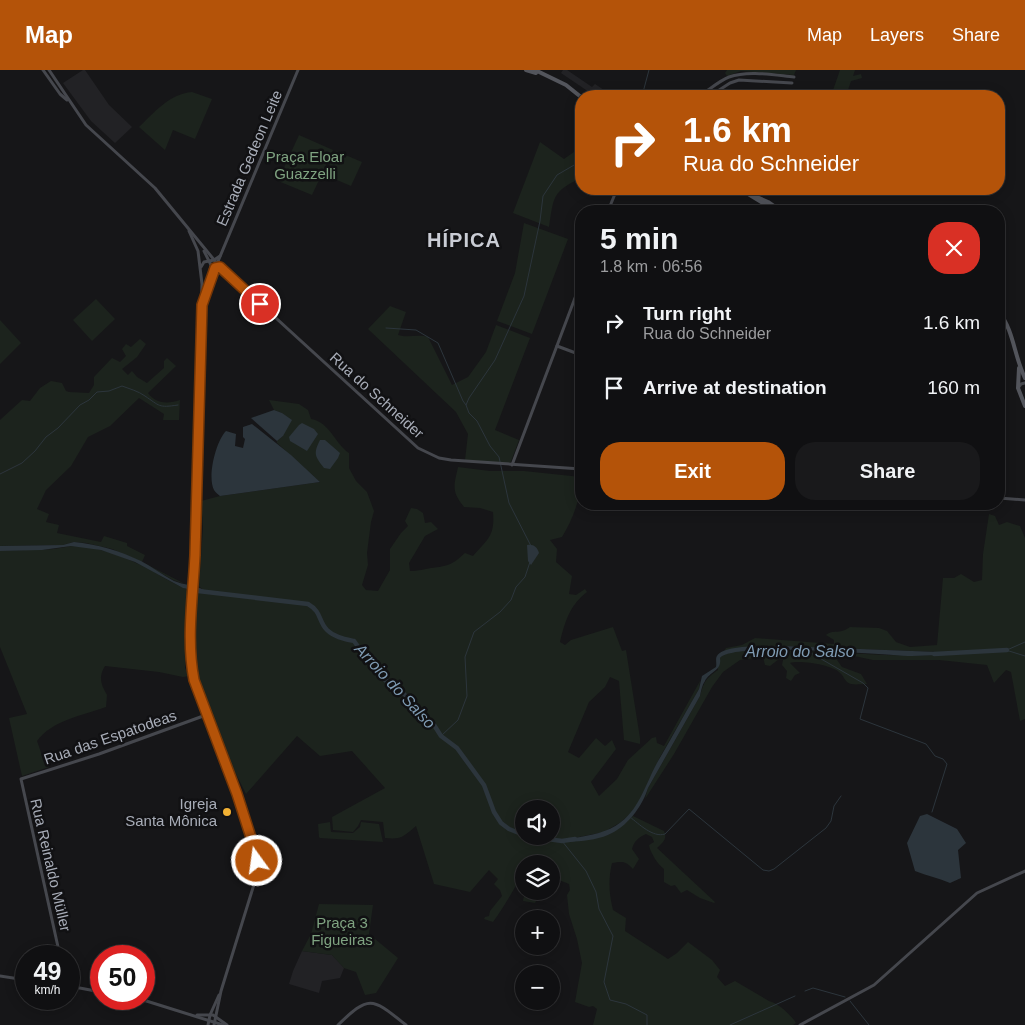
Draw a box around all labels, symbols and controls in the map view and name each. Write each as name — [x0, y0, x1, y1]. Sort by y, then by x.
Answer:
text: Map — [25, 21, 73, 48]
text: Map — [807, 25, 842, 45]
text: Layers — [870, 25, 924, 45]
text: Share — [952, 25, 1000, 45]
street label: Estrada Gedeon Leite — [213, 88, 285, 228]
icon: right — [600, 110, 665, 175]
text: 1.6 km — [683, 110, 792, 149]
park label: Praça Eloar Guazzelli — [266, 148, 344, 182]
text: Rua do Schneider — [683, 151, 859, 176]
text: 5 min — [600, 222, 678, 255]
button: close — [928, 222, 980, 274]
district label: HÍPICA — [427, 229, 501, 251]
text: 1.8 km · 06:56 — [600, 258, 702, 275]
pin — [239, 283, 281, 325]
icon: arrive — [246, 290, 274, 318]
text: Turn right — [643, 303, 731, 324]
icon: right — [600, 309, 628, 337]
text: 1.6 km — [923, 312, 980, 333]
text: Rua do Schneider — [643, 325, 771, 342]
street label: Rua do Schneider — [327, 349, 427, 441]
icon: arrive — [600, 374, 628, 402]
text: Arrive at destination — [643, 377, 827, 398]
text: 160 m — [927, 377, 980, 398]
button: Exit — [600, 442, 785, 500]
button: Share — [795, 442, 980, 500]
water label: Arroio do Salso — [351, 639, 439, 732]
water label: Arroio do Salso — [744, 643, 855, 660]
street label: Rua das Espatodeas — [41, 706, 179, 768]
place label: Igreja Santa Mônica — [125, 795, 218, 829]
street label: Rua Reinaldo Müller — [27, 797, 75, 933]
map controls — [515, 800, 560, 1010]
button: sound — [515, 800, 560, 845]
marker: Igreja Santa Mônica — [221, 806, 233, 818]
position arrow — [230, 834, 282, 886]
button: layers — [515, 855, 560, 900]
button: + — [515, 910, 560, 955]
park label: Praça 3 Figueiras — [311, 914, 373, 948]
speed limit sign: 50 — [90, 945, 155, 1010]
text: 49 — [34, 957, 61, 985]
button: − — [515, 965, 560, 1010]
text: km/h — [34, 983, 61, 997]

